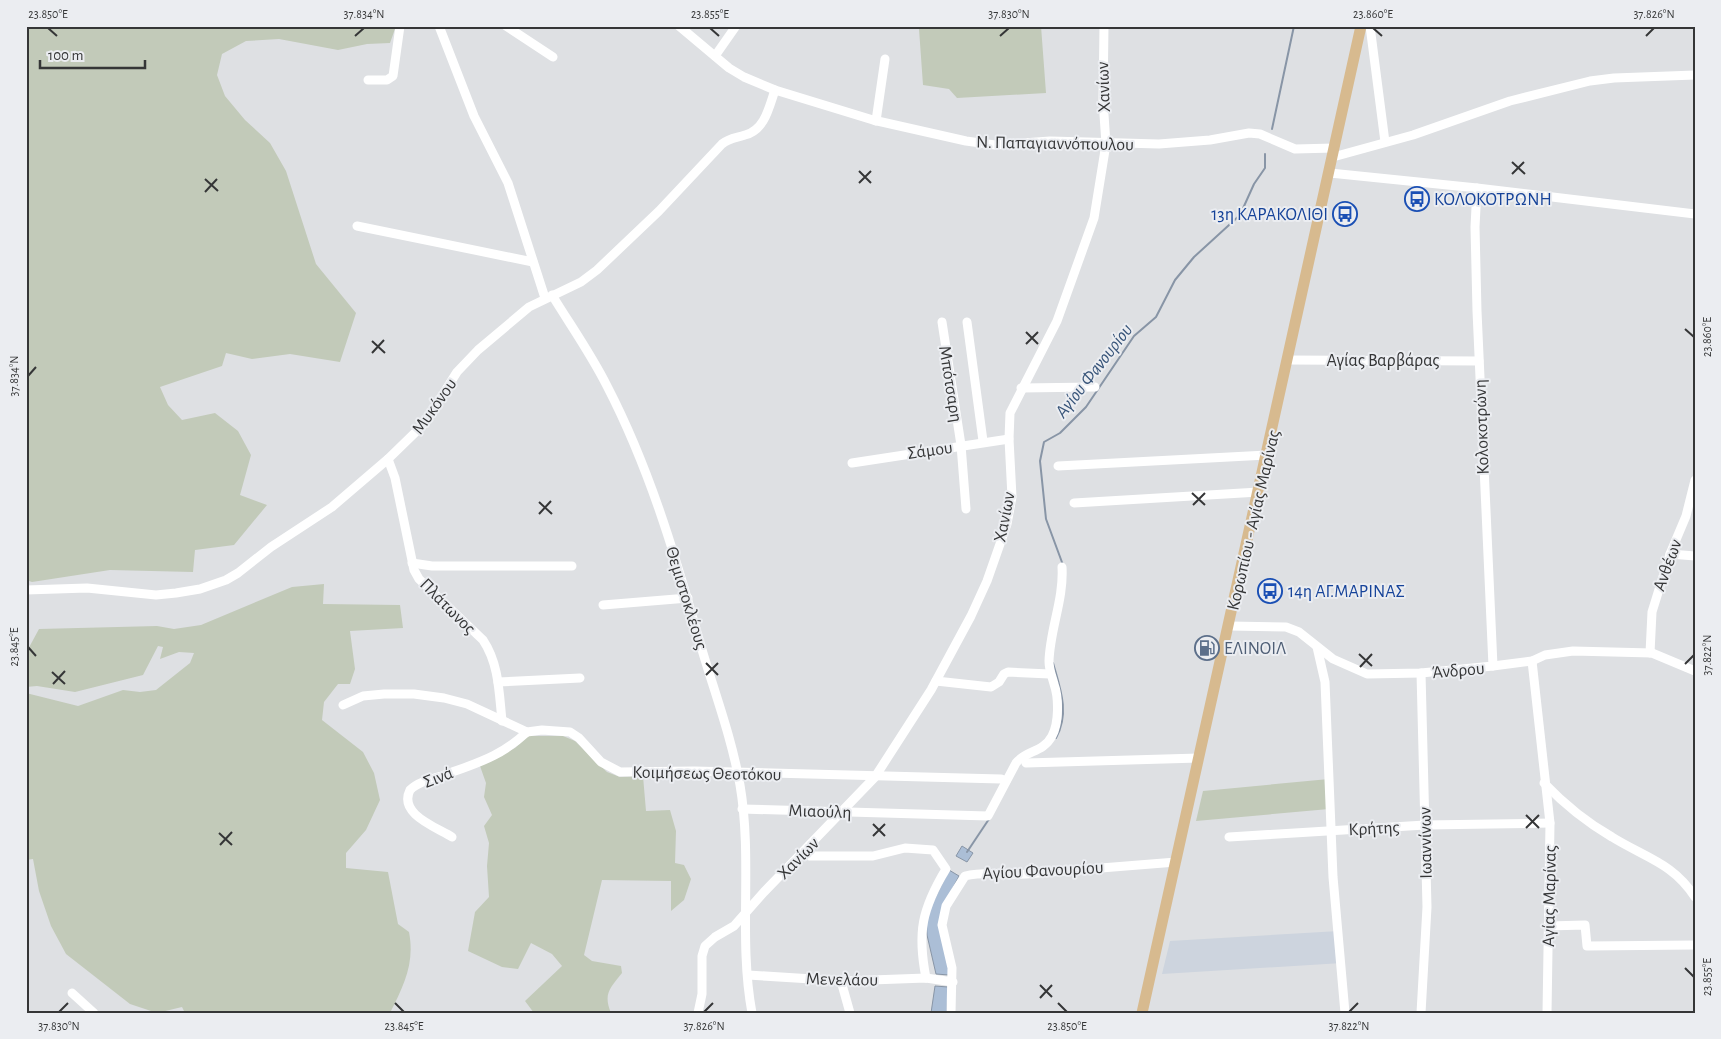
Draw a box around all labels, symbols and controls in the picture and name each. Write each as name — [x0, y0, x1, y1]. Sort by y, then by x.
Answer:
text: 23.850°E — [28, 8, 68, 20]
text: 37.834°N — [344, 8, 384, 20]
text: 23.855°E — [691, 8, 729, 20]
text: 37.830°N — [988, 8, 1030, 20]
text: 23.860°E — [1353, 8, 1393, 20]
text: 37.826°N — [1633, 8, 1675, 20]
scale bar — [40, 38, 145, 70]
text: 100 m — [48, 48, 83, 63]
street label: Χανίων — [1093, 61, 1114, 113]
street label: Ν. Παπαγιαννόπουλου — [976, 134, 1134, 154]
bus stop icon: ΚΟΛΟΚΟΤΡΩΝΗ — [1404, 186, 1430, 212]
place label: ΚΟΛΟΚΟΤΡΩΝΗ — [1434, 191, 1552, 209]
bus stop icon: 13η ΚΑΡΑΚΟΛΙΘΙ — [1332, 201, 1358, 227]
place label: 13η ΚΑΡΑΚΟΛΙΘΙ — [1211, 206, 1328, 224]
text: 23.860°E — [1701, 317, 1713, 357]
water label: Αγίου Φανουρίου — [1051, 320, 1137, 422]
street label: Μπότσαρη — [935, 345, 965, 424]
street label: Αγίας Βαρβάρας — [1326, 351, 1440, 370]
text: 37.834°N — [8, 356, 20, 396]
street label: Μυκόνου — [409, 375, 461, 438]
street label: Κολοκοτρώνη — [1471, 379, 1493, 475]
street label: Κορωπίου - Αγίας Μαρίνας — [1223, 428, 1284, 612]
street label: Σάμου — [906, 439, 954, 463]
street label: Χανίων — [990, 490, 1019, 544]
street label: Ανθέων — [1650, 537, 1686, 594]
street label: Θεμιστοκλέους — [662, 545, 710, 652]
street label: Πλάτωνος — [416, 575, 479, 638]
bus stop icon: 14η ΑΓ.ΜΑΡΙΝΑΣ — [1257, 578, 1283, 604]
place label: 14η ΑΓ.ΜΑΡΙΝΑΣ — [1288, 583, 1405, 601]
text: 23.845°E — [8, 627, 20, 666]
text: 37.822°N — [1701, 634, 1713, 676]
fuel station icon: ΕΛΙΝΟΙΛ — [1194, 635, 1220, 661]
place label: ΕΛΙΝΟΙΛ — [1224, 640, 1286, 658]
street label: Άνδρου — [1431, 660, 1485, 682]
street label: Σινά — [421, 764, 456, 792]
street label: Κοιμήσεως Θεοτόκου — [632, 764, 782, 784]
street label: Μιαούλη — [788, 802, 852, 822]
street label: Ιωαννίνων — [1415, 806, 1436, 879]
street label: Κρήτης — [1348, 819, 1400, 839]
street label: Χανίων — [774, 833, 823, 883]
street label: Αγίας Μαρίνας — [1539, 845, 1560, 947]
street label: Αγίου Φανουρίου — [982, 858, 1104, 883]
text: 23.855°E — [1701, 958, 1713, 996]
street label: Μενελάου — [806, 970, 878, 990]
text: 37.830°N — [38, 1020, 80, 1032]
text: 23.845°E — [385, 1020, 424, 1032]
text: 37.826°N — [683, 1020, 725, 1032]
text: 23.850°E — [1047, 1020, 1087, 1032]
text: 37.822°N — [1328, 1020, 1370, 1032]

